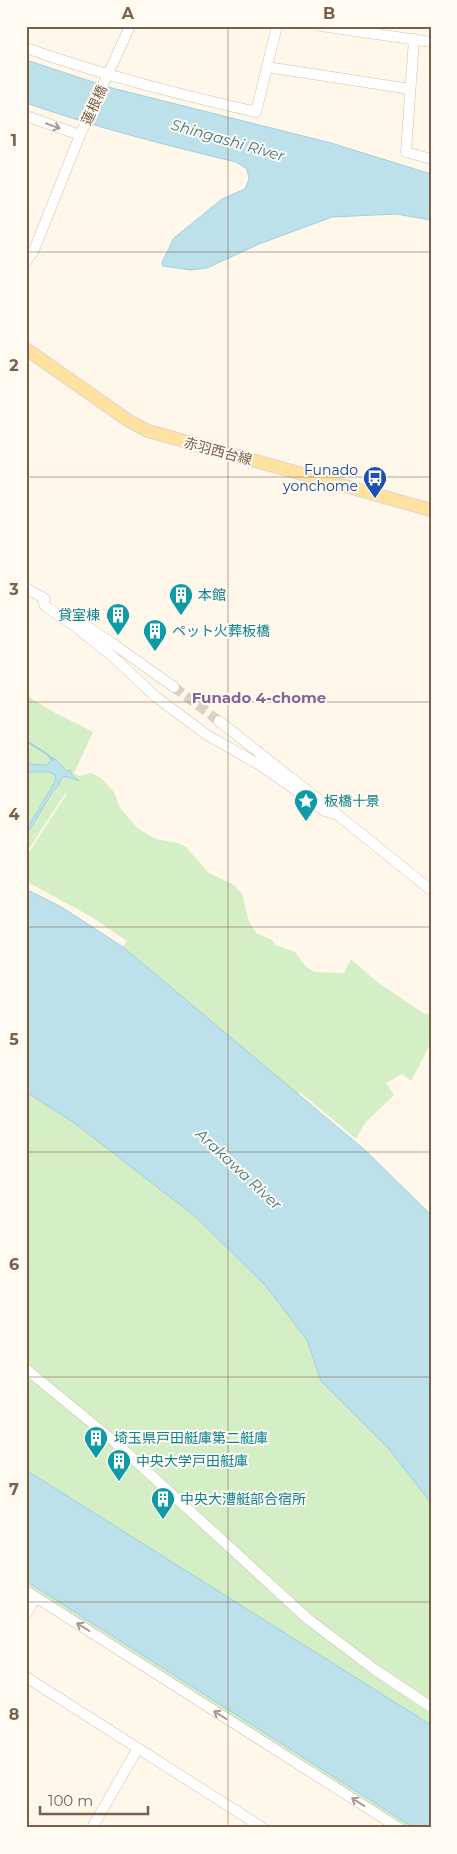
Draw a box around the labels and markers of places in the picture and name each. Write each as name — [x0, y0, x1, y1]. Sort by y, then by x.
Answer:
place label: Funado yonchome — [282, 461, 358, 495]
bus stop icon: Funado yonchome — [362, 465, 388, 499]
building icon: 本館 — [168, 582, 194, 616]
place label: 本館 — [198, 586, 226, 604]
building icon: 貸室棟 — [105, 602, 131, 636]
place label: 貸室棟 — [58, 606, 100, 624]
building icon: ペット火葬板橋 — [142, 618, 168, 652]
place label: ペット火葬板橋 — [172, 622, 270, 640]
place icon: 板橋十景 — [293, 788, 319, 822]
place label: 板橋十景 — [324, 792, 380, 810]
building icon: 埼玉県戸田艇庫第二艇庫 — [83, 1425, 109, 1459]
place label: 埼玉県戸田艇庫第二艇庫 — [114, 1429, 268, 1447]
building icon: 中央大学戸田艇庫 — [106, 1448, 132, 1482]
place label: 中央大学戸田艇庫 — [136, 1452, 248, 1470]
building icon: 中央大漕艇部合宿所 — [150, 1486, 176, 1520]
place label: 中央大漕艇部合宿所 — [180, 1490, 306, 1508]

